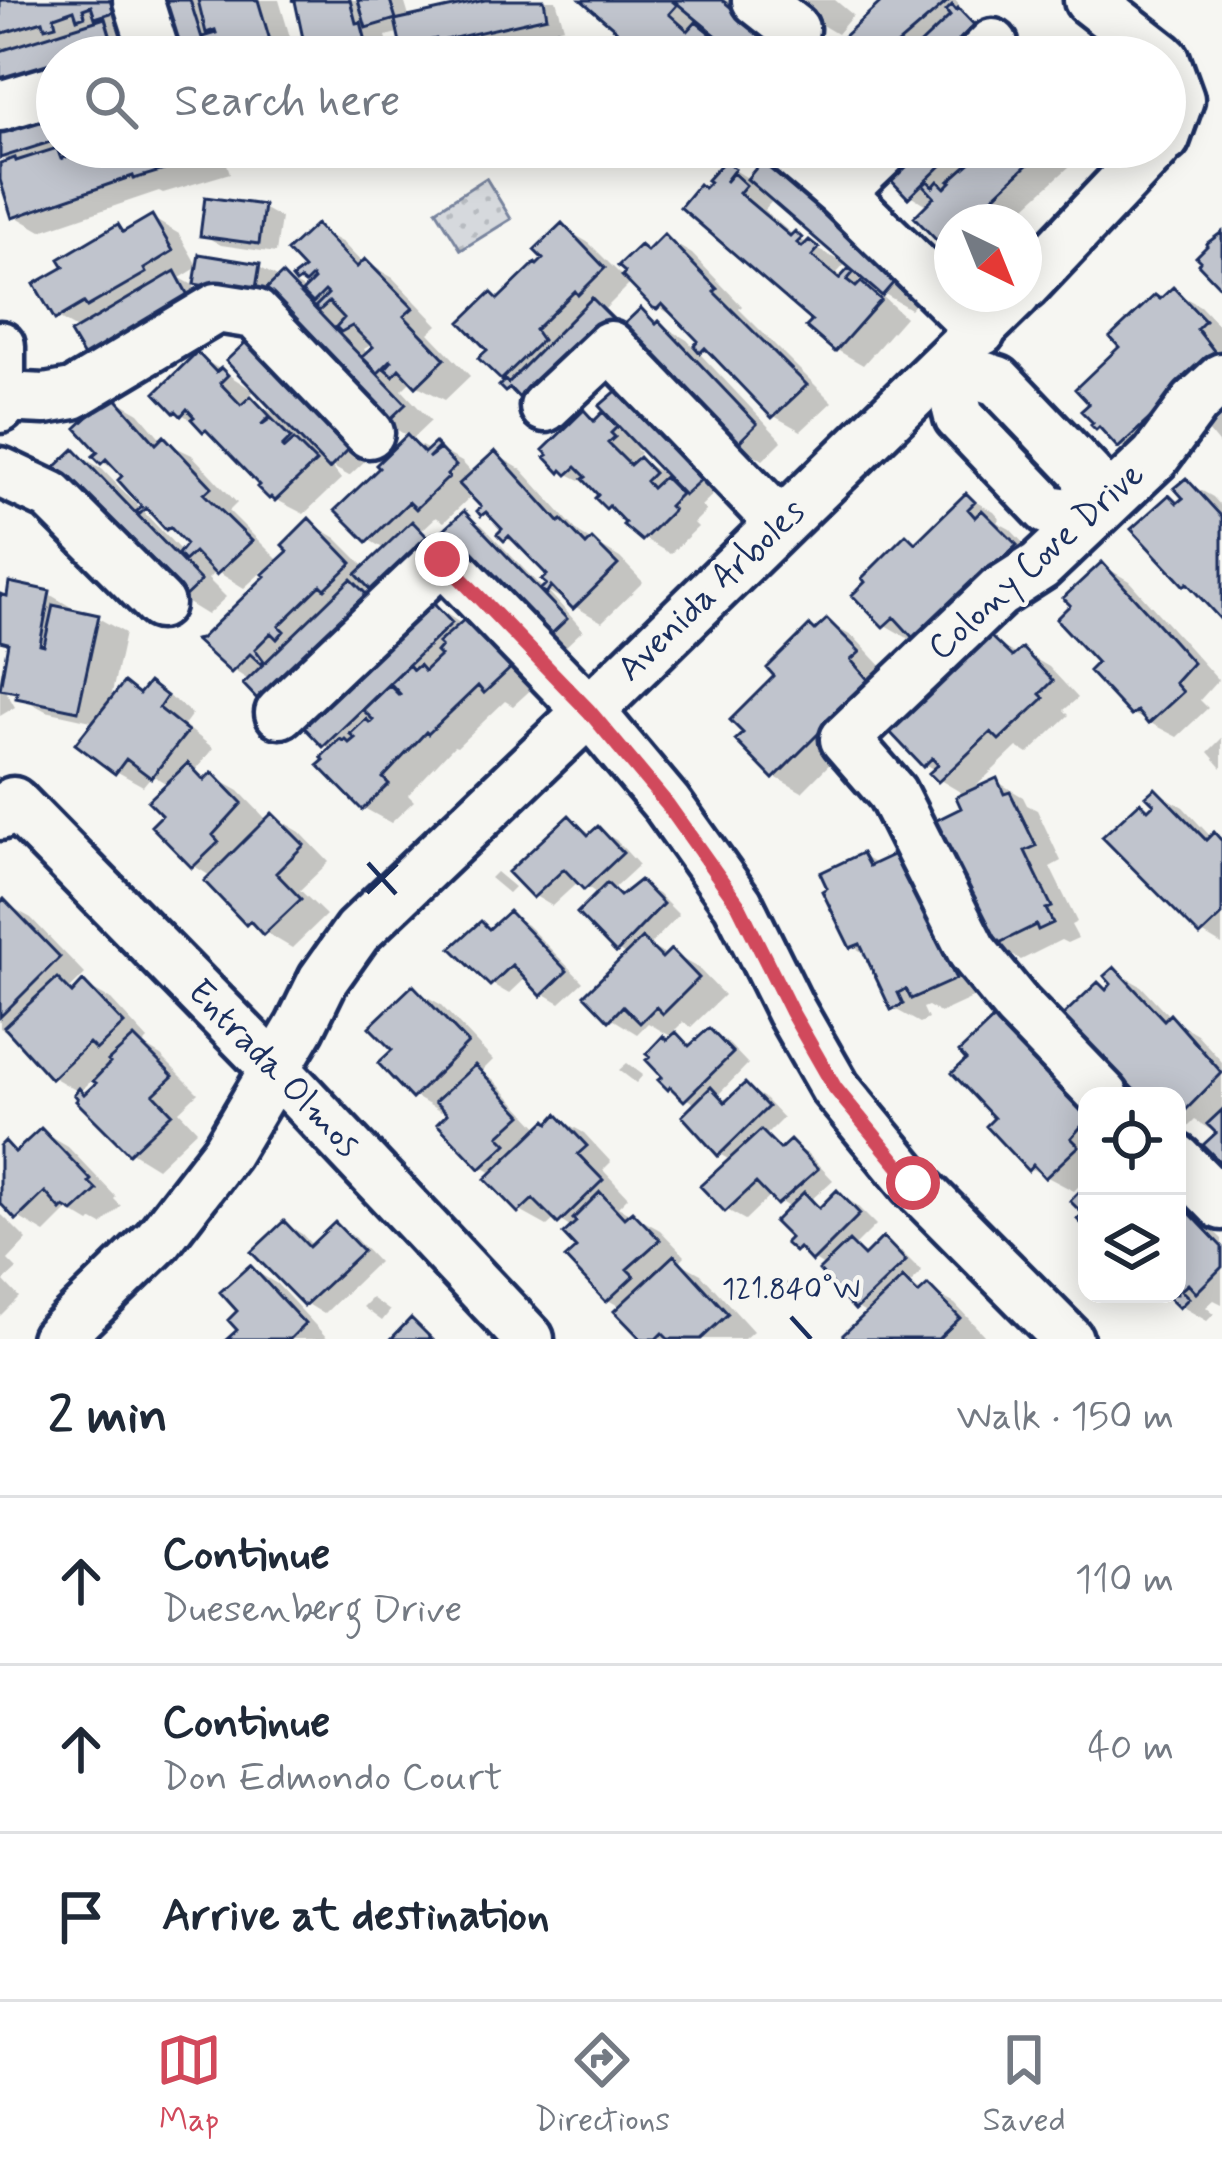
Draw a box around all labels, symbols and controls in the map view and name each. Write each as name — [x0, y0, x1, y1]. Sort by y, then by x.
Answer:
search box — [36, 36, 1186, 168]
icon: search — [78, 69, 144, 135]
text: Search here — [174, 73, 401, 132]
north arrow — [934, 204, 1042, 312]
street label: Colony Cove Drive — [919, 452, 1155, 672]
street label: Avenida Arboles — [608, 489, 816, 693]
route end — [415, 532, 469, 586]
street label: Entrada Olmos — [176, 970, 370, 1168]
map controls — [1078, 1087, 1186, 1303]
button: locate — [1078, 1087, 1186, 1195]
route start — [886, 1156, 940, 1210]
button: layers — [1078, 1195, 1186, 1303]
text: 121.840°W — [722, 1270, 860, 1309]
text: 2 min — [48, 1384, 168, 1450]
text: Walk · 150 m — [956, 1392, 1174, 1443]
text: Continue — [162, 1526, 330, 1585]
icon: ahead — [48, 1548, 114, 1614]
text: 110 m — [1075, 1555, 1174, 1606]
text: Duesenberg Drive — [162, 1585, 462, 1636]
text: Continue — [162, 1694, 330, 1753]
icon: ahead — [48, 1716, 114, 1782]
text: 40 m — [1087, 1723, 1174, 1774]
text: Don Edmondo Court — [162, 1753, 502, 1804]
icon: arrive — [48, 1884, 114, 1950]
text: Arrive at destination — [162, 1887, 550, 1946]
tab: Map — [156, 2027, 222, 2143]
tab: Directions — [534, 2027, 670, 2143]
tab: Saved — [982, 2027, 1066, 2143]

